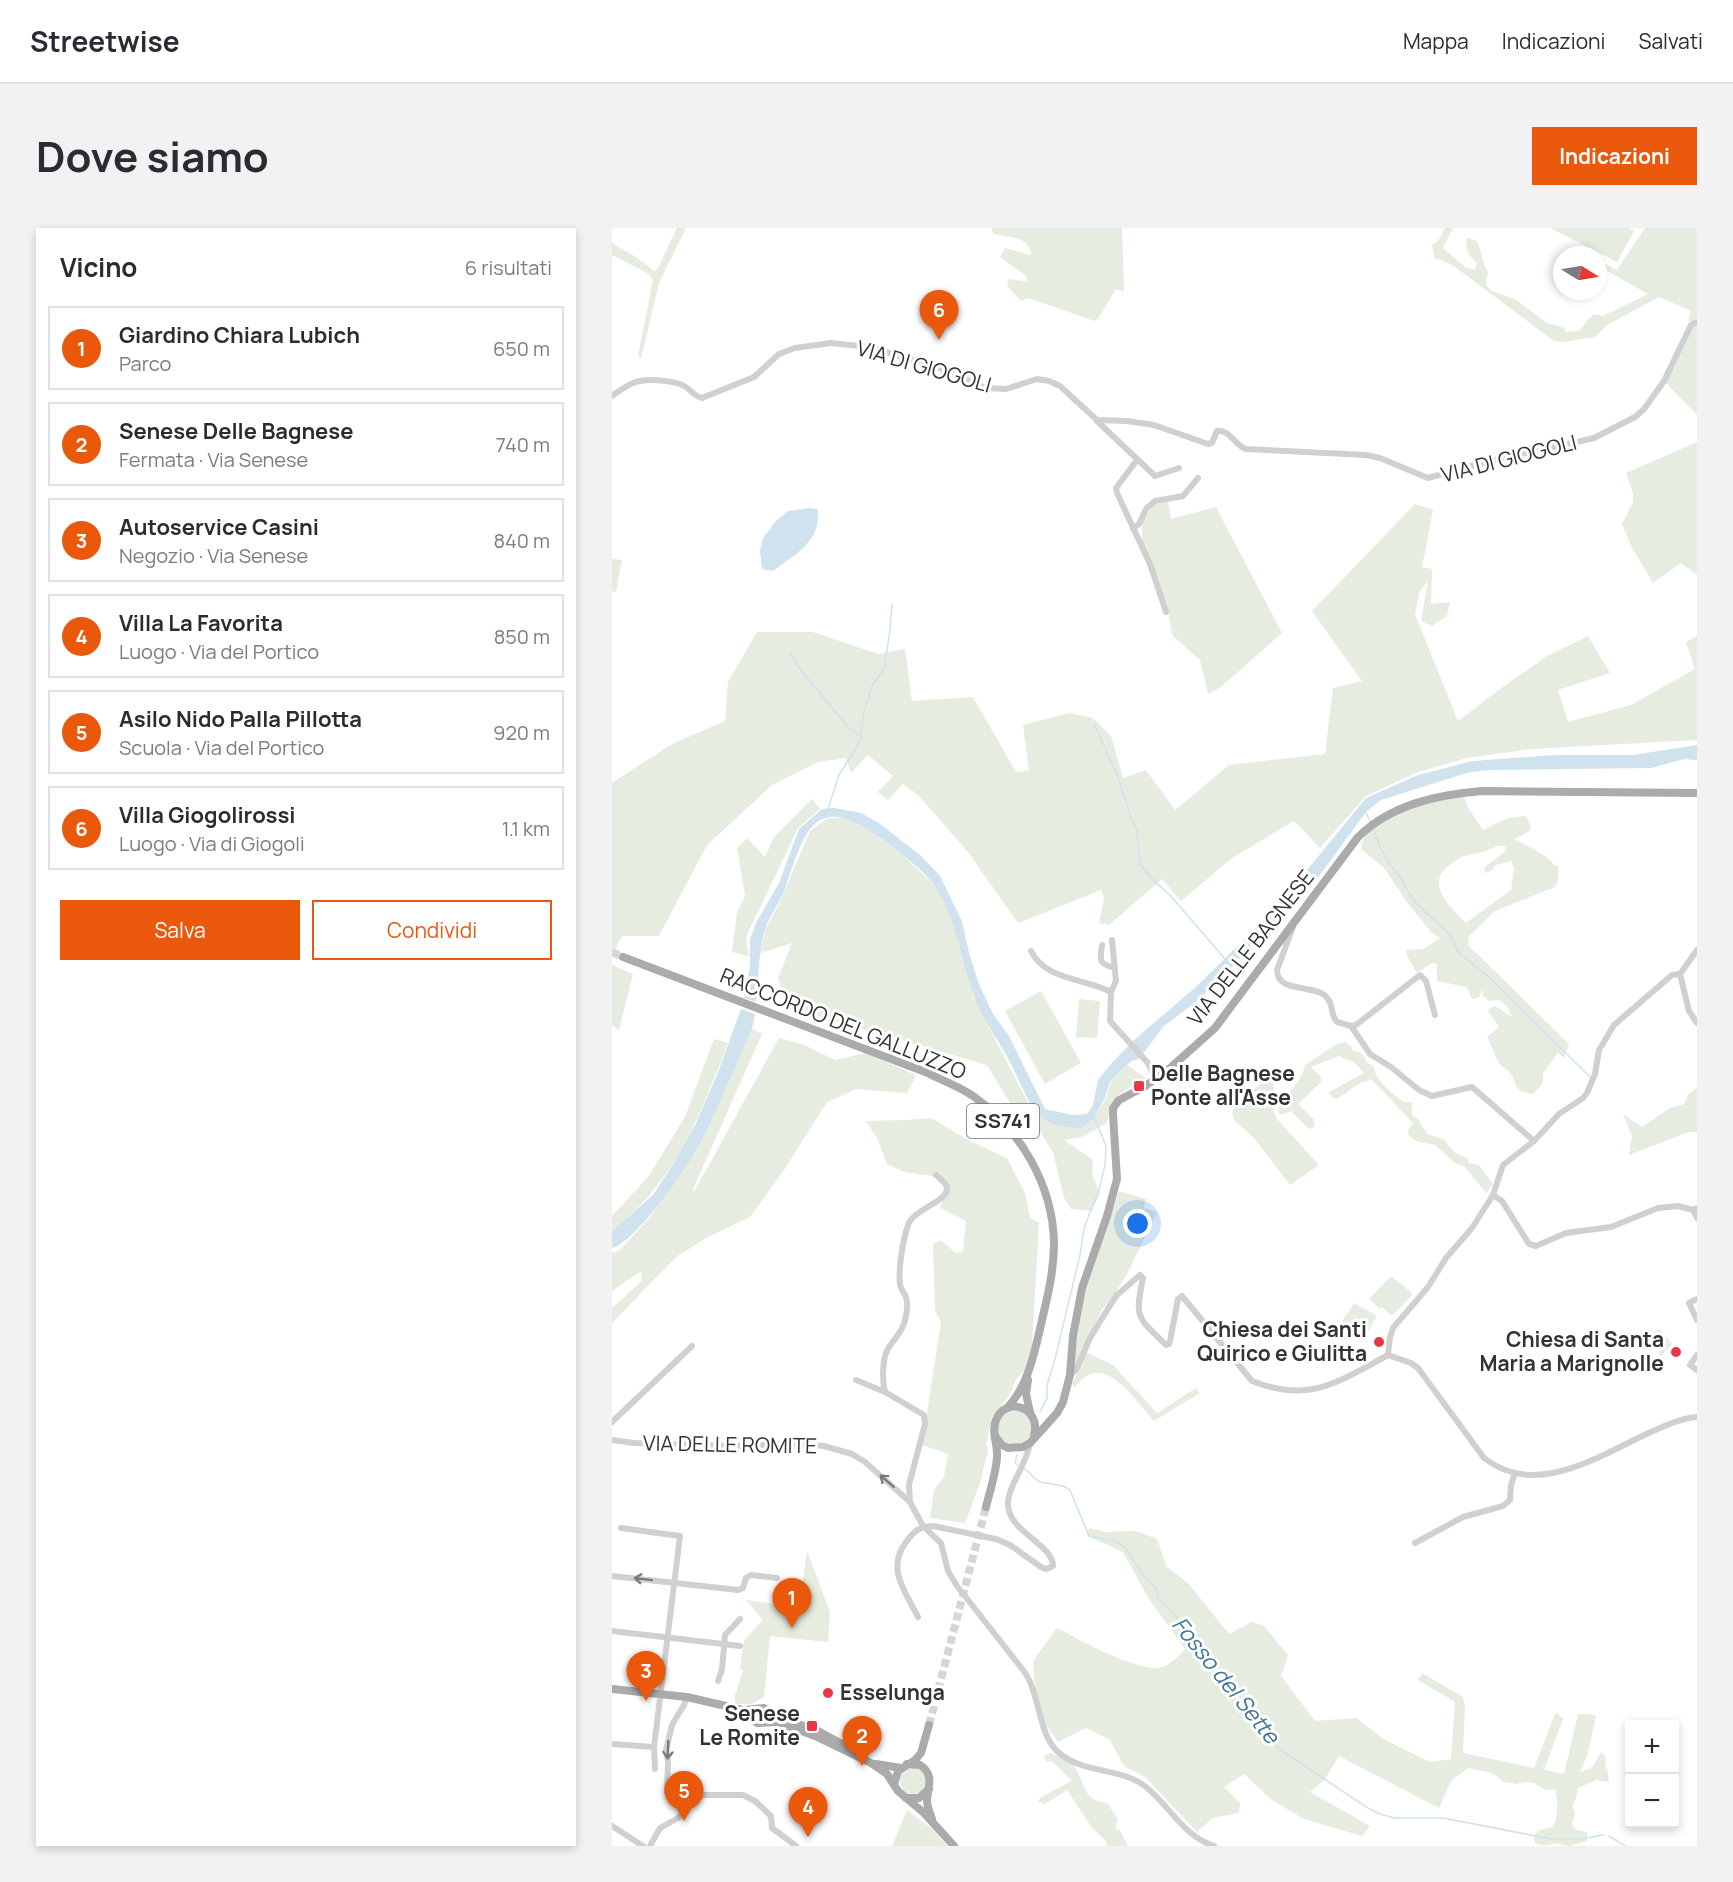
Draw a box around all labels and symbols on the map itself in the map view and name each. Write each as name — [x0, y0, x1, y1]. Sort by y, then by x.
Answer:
north arrow — [1553, 246, 1607, 300]
pin: 6 — [920, 291, 958, 340]
street label: VIA DI GIOGOLI — [854, 333, 995, 399]
street label: VIA DI GIOGOLI — [1438, 428, 1579, 488]
street label: VIA DELLE BAGNESE — [1181, 864, 1320, 1031]
street label: RACCORDO DEL GALLUZZO — [716, 961, 971, 1085]
place label: Delle Bagnese Ponte all'Asse — [1151, 1059, 1295, 1111]
marker: Delle Bagnese Ponte all'Asse — [1132, 1079, 1146, 1093]
road number: SS741 — [967, 1104, 1039, 1138]
your location — [1123, 1209, 1152, 1238]
place label: Chiesa dei Santi Quirico e Giulitta — [1197, 1315, 1367, 1367]
place label: Chiesa di Santa Maria a Marignolle — [1479, 1325, 1664, 1377]
marker: Chiesa dei Santi Quirico e Giulitta — [1372, 1335, 1386, 1349]
marker: Chiesa di Santa Maria a Marignolle — [1669, 1345, 1683, 1359]
street label: VIA DELLE ROMITE — [643, 1428, 817, 1460]
one-way arrow — [880, 1474, 895, 1488]
one-way arrow — [633, 1574, 653, 1585]
pin: 1 — [772, 1578, 812, 1628]
water label: Fosso del Sette — [1166, 1610, 1287, 1751]
pin: 3 — [627, 1652, 666, 1701]
place label: Esselunga — [840, 1678, 945, 1706]
marker: Esselunga — [821, 1686, 835, 1700]
place label: Senese Le Romite — [699, 1699, 800, 1751]
pin: 2 — [842, 1716, 882, 1766]
marker: Senese Le Romite — [805, 1719, 819, 1733]
one-way arrow — [662, 1740, 674, 1760]
pin: 5 — [664, 1772, 704, 1821]
pin: 4 — [788, 1788, 828, 1837]

